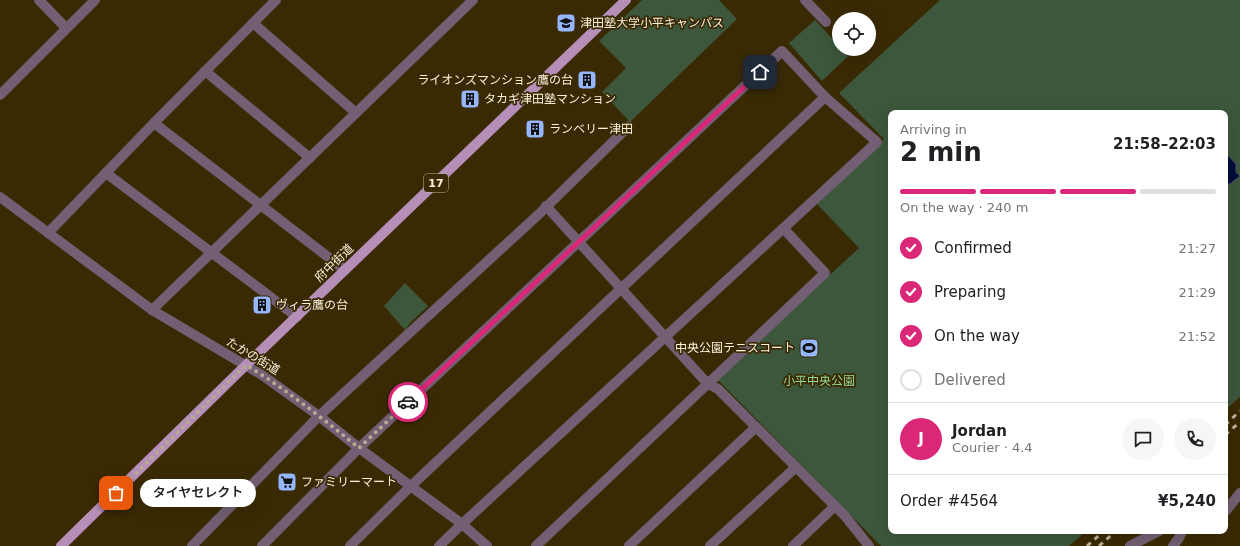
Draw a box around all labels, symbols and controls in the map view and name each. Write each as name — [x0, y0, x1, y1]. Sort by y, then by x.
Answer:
school or university icon: 津田塾大学小平キャンパス — [555, 12, 577, 34]
map controls — [832, 12, 876, 56]
button: locate — [832, 12, 876, 56]
place label: 津田塾大学小平キャンパス — [580, 16, 724, 30]
pin — [743, 55, 777, 89]
icon: home — [749, 61, 771, 83]
building icon: ライオンズマンション鷹の台 — [576, 69, 598, 91]
place label: ライオンズマンション鷹の台 — [417, 73, 573, 87]
building icon: タカギ津田塾マンション — [459, 88, 481, 110]
place label: タカギ津田塾マンション — [484, 92, 616, 106]
building icon: ランベリー津田 — [524, 118, 546, 140]
place label: ランベリー津田 — [549, 122, 633, 136]
text: Arriving in — [900, 122, 967, 137]
text: 21:58–22:03 — [1113, 135, 1216, 153]
text: 2 min — [900, 137, 982, 167]
road number: 17 — [424, 174, 448, 192]
text: On the way · 240 m — [900, 200, 1028, 215]
icon: check — [900, 237, 922, 259]
text: Confirmed — [934, 239, 1012, 257]
street label: 府中街道 — [312, 241, 356, 285]
text: 21:27 — [1179, 241, 1216, 256]
icon: check — [900, 281, 922, 303]
text: Preparing — [934, 283, 1006, 301]
text: 21:29 — [1179, 285, 1216, 300]
building icon: ヴィラ鷹の台 — [251, 294, 273, 316]
place label: ヴィラ鷹の台 — [276, 298, 348, 312]
icon: check — [900, 325, 922, 347]
text: On the way — [934, 327, 1020, 345]
text: 21:52 — [1179, 329, 1216, 344]
street label: たかの街道 — [224, 335, 282, 377]
sports icon: 中央公園テニスコート — [798, 337, 820, 359]
place label: 中央公園テニスコート — [675, 341, 795, 355]
text: Delivered — [934, 371, 1006, 389]
park label: 小平中央公園 — [783, 374, 855, 388]
courier — [388, 382, 428, 422]
icon: car — [397, 391, 419, 413]
button: chat — [1122, 418, 1164, 460]
button: phone — [1174, 418, 1216, 460]
text: Jordan — [952, 422, 1007, 440]
text: J — [918, 430, 924, 448]
text: Courier · 4.4 — [952, 440, 1033, 455]
supermarket icon: ファミリーマート — [276, 471, 298, 493]
place label: ファミリーマート — [301, 475, 397, 489]
pin — [99, 476, 133, 510]
callout: タイヤセレクト — [140, 479, 256, 507]
icon: bag — [105, 482, 127, 504]
text: タイヤセレクト — [153, 485, 243, 500]
text: Order #4564 — [900, 492, 998, 510]
text: ¥5,240 — [1158, 492, 1216, 510]

